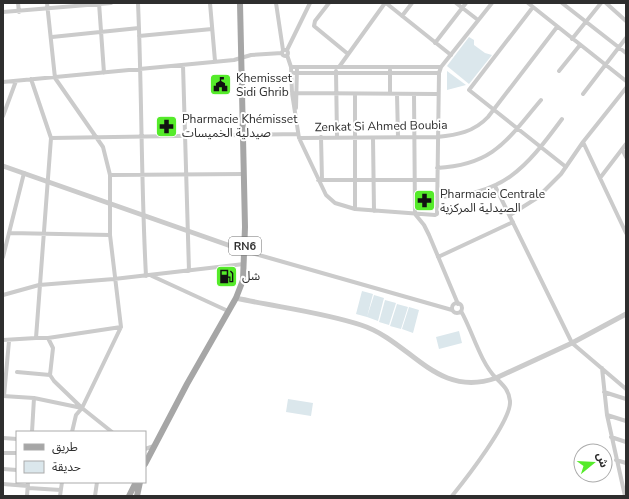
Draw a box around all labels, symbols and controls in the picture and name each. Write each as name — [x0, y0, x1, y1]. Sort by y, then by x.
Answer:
place label: Khemisset Sidi Ghrib — [236, 70, 293, 100]
public building icon: Khemisset Sidi Ghrib — [208, 72, 234, 98]
place label: Pharmacie Khémisset صيدلية الخميسات — [182, 111, 298, 141]
pharmacy icon: Pharmacie Khémisset صيدلية الخميسات — [153, 113, 179, 139]
street label: Zenkat Si Ahmed Boubia — [314, 117, 448, 135]
place label: Pharmacie Centrale الصيدلية المركزية — [440, 186, 545, 216]
pharmacy icon: Pharmacie Centrale الصيدلية المركزية — [412, 188, 438, 214]
road number: RN6 — [229, 237, 261, 255]
fuel station icon: شل — [214, 263, 240, 289]
place label: شل — [242, 268, 260, 284]
legend — [16, 431, 146, 483]
text: طريق — [52, 439, 78, 455]
north arrow — [573, 443, 613, 483]
text: ش — [593, 451, 611, 470]
text: حديقة — [52, 459, 81, 475]

